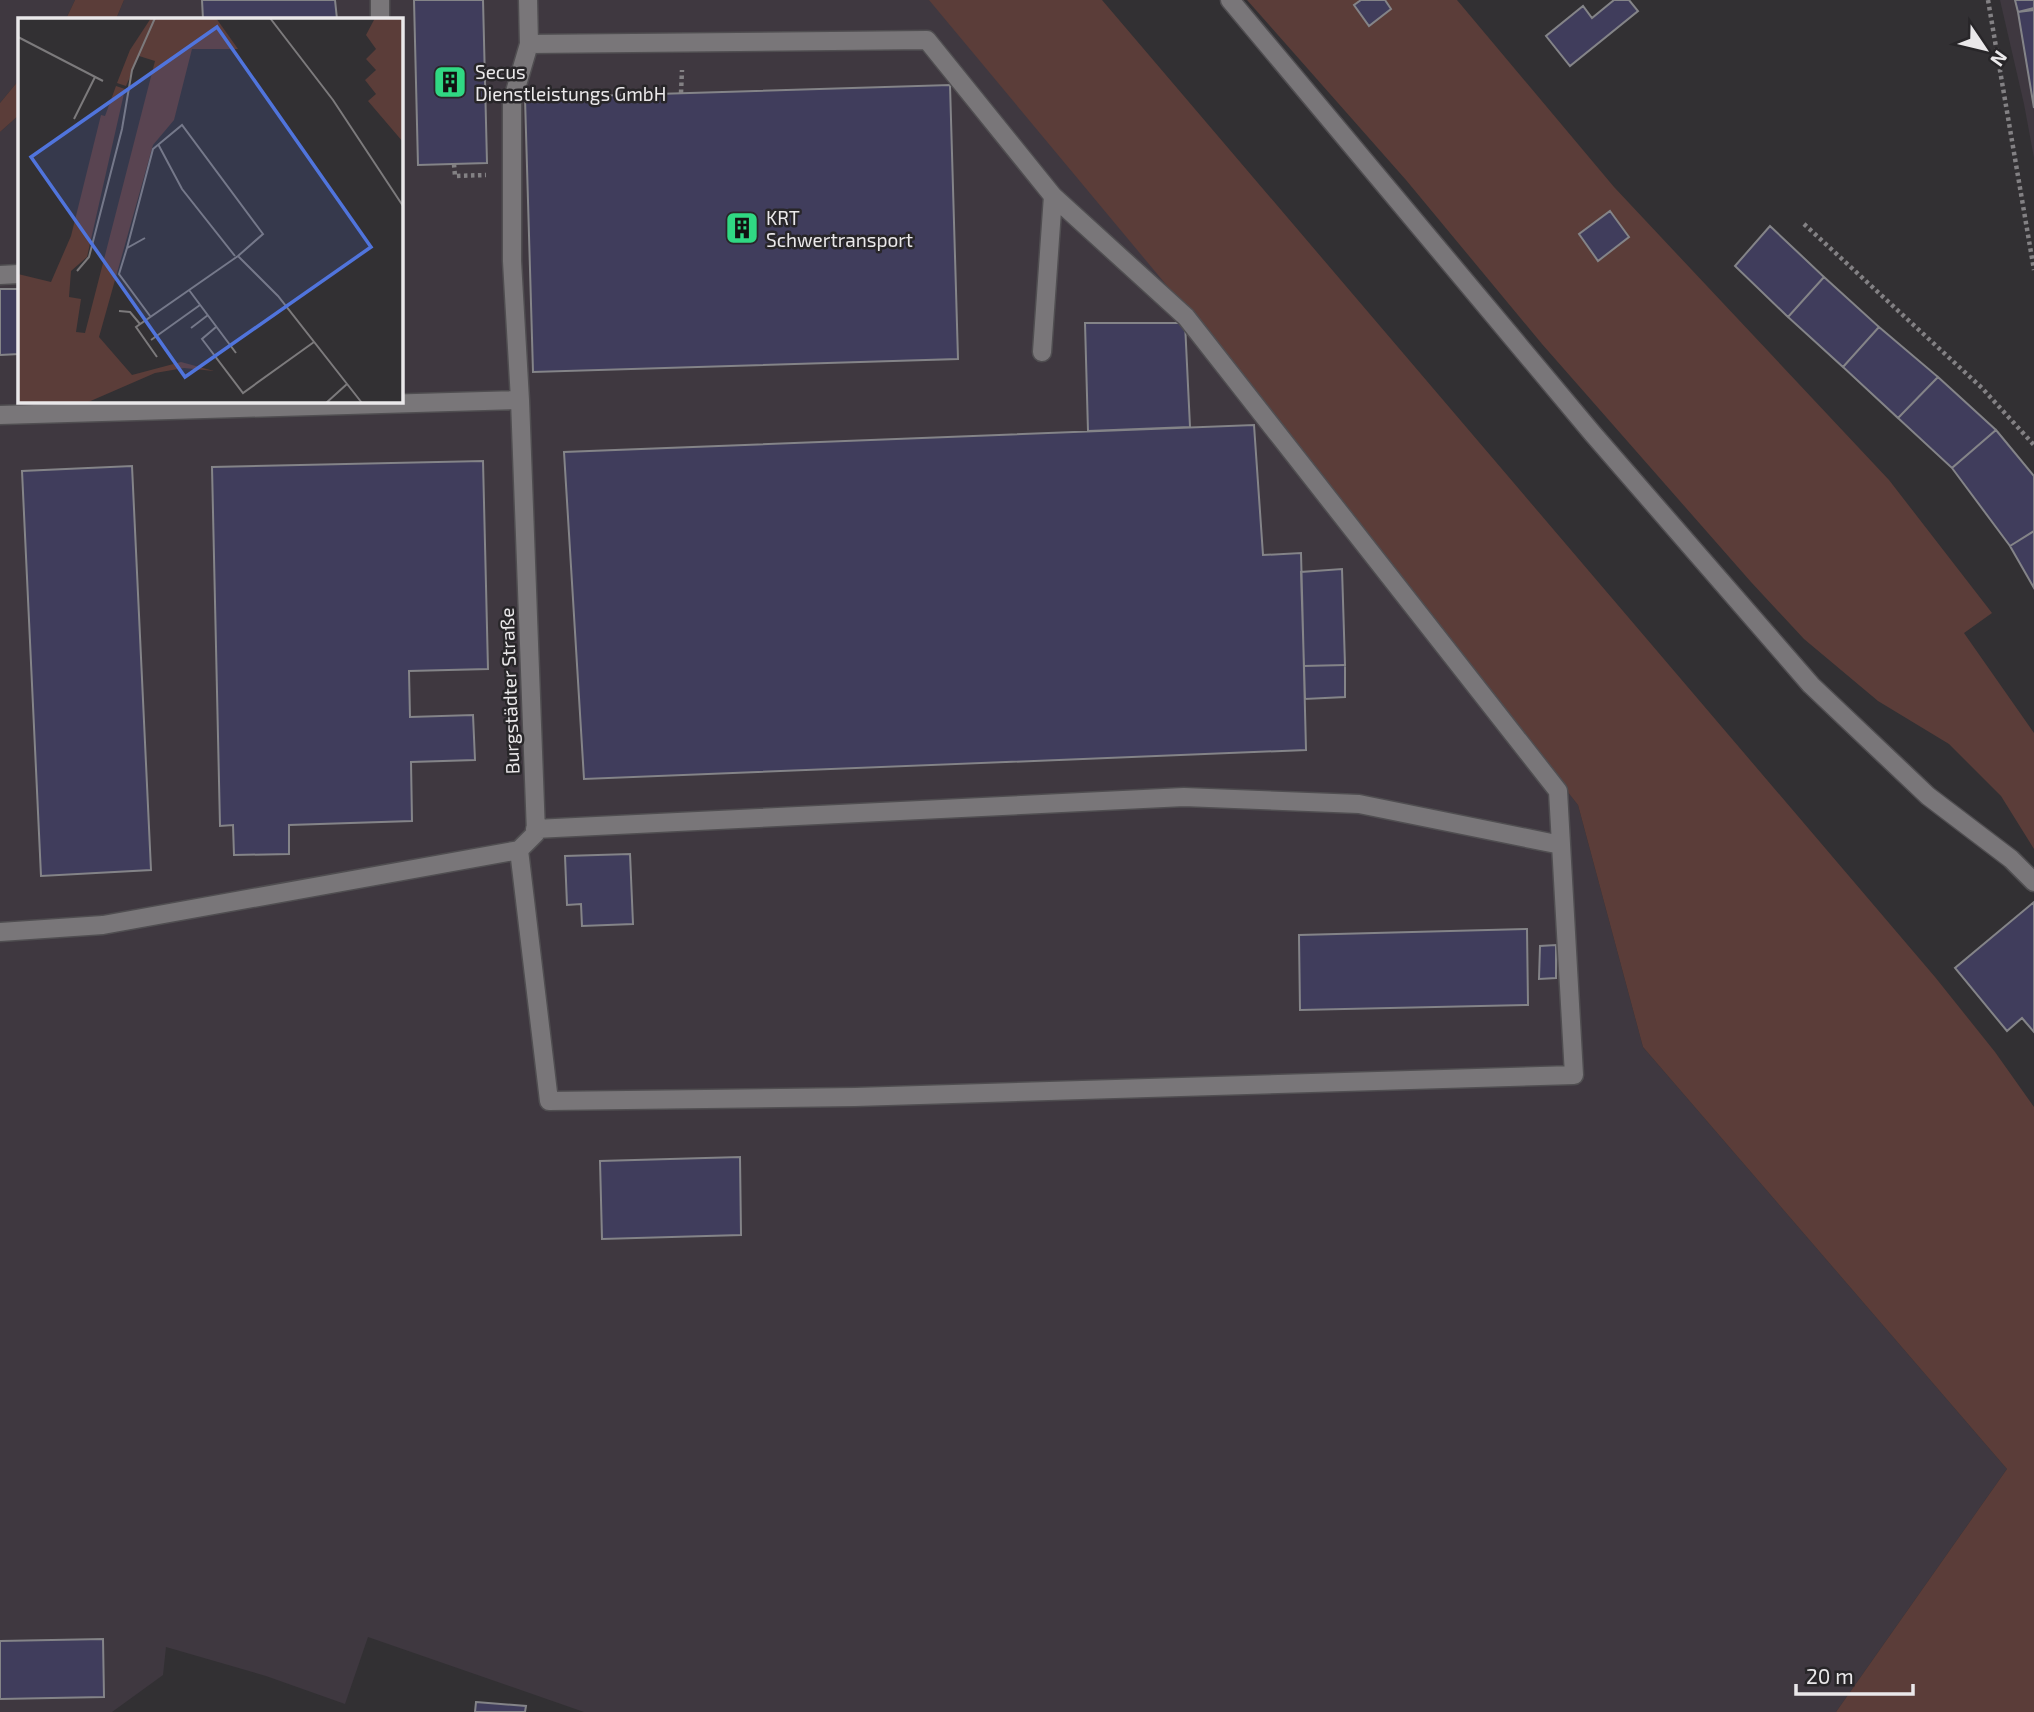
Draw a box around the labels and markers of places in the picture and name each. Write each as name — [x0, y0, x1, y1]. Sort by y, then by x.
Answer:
place label: Secus Dienstleistungs GmbH — [475, 60, 666, 105]
building icon: Secus Dienstleistungs GmbH — [431, 63, 469, 101]
place label: KRT Schwertransport — [766, 206, 913, 251]
building icon: KRT Schwertransport — [723, 209, 761, 247]

